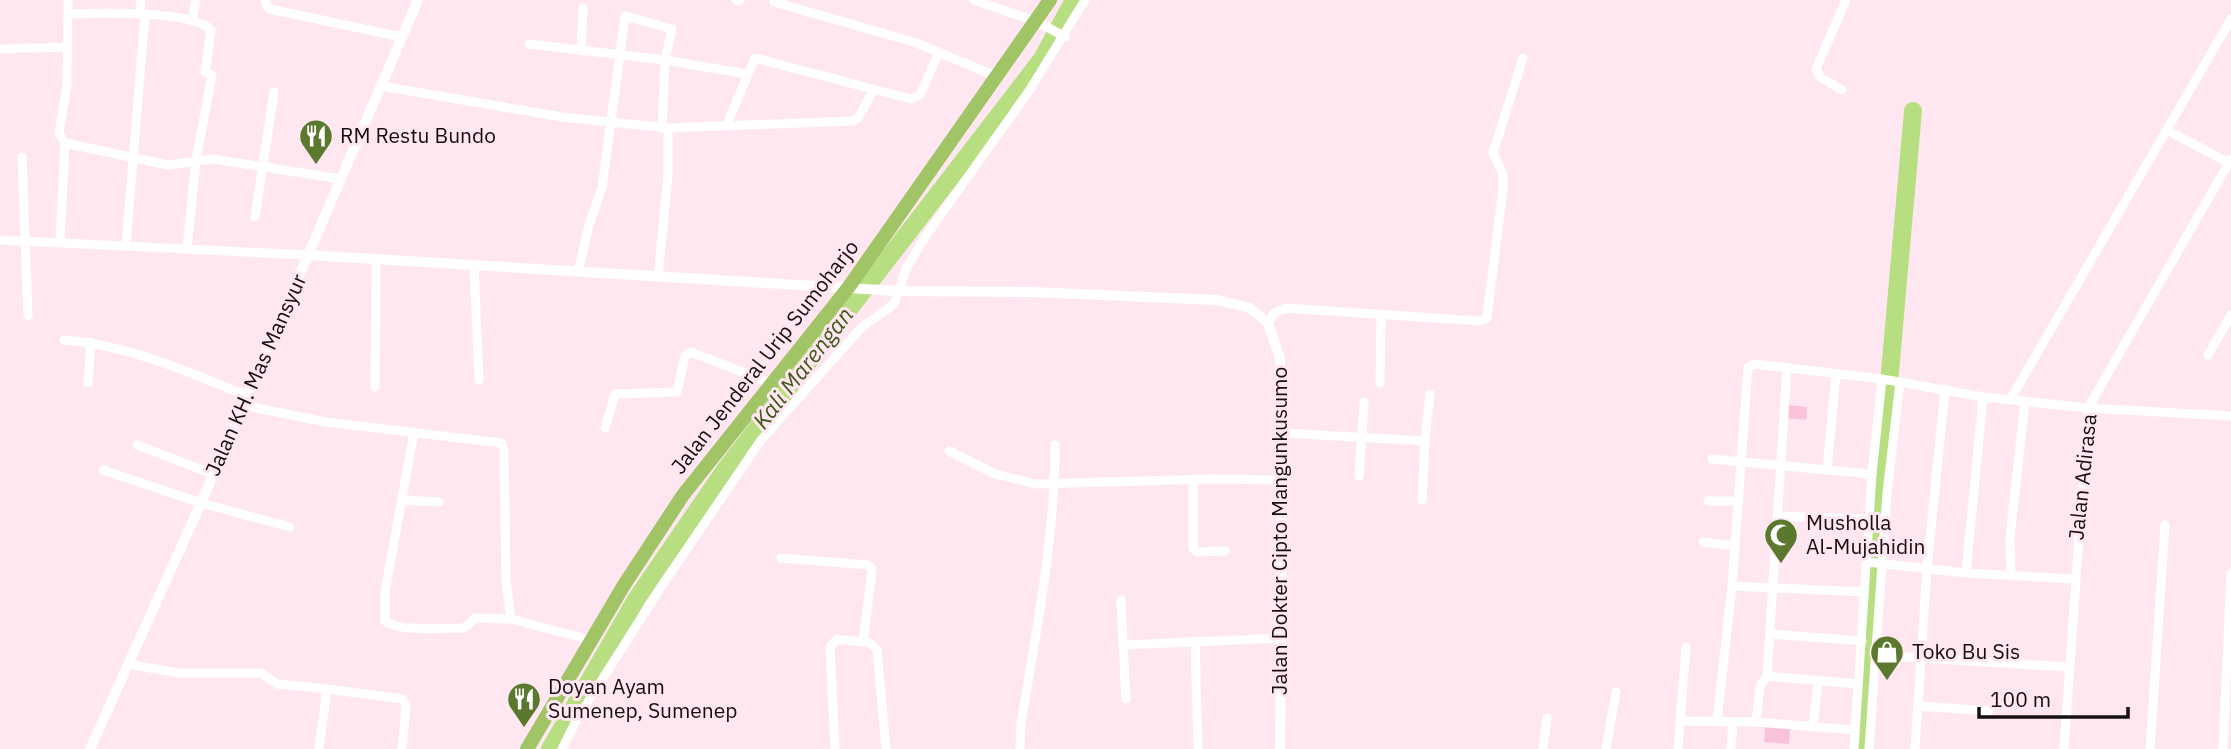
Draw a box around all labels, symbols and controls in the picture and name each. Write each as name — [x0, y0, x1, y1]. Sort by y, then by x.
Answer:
restaurant icon: RM Restu Bundo — [297, 117, 335, 166]
place label: RM Restu Bundo — [340, 121, 496, 149]
street label: Jalan Jenderal Urip Sumoharjo — [664, 234, 864, 479]
street label: Jalan KH. Mas Mansyur — [198, 269, 312, 480]
water label: Kali Marengan — [745, 300, 859, 434]
street label: Jalan Dokter Cipto Mangunkusumo — [1265, 367, 1293, 695]
street label: Jalan Adirasa — [2061, 412, 2103, 541]
place label: Musholla Al-Mujahidin — [1806, 508, 1925, 560]
mosque icon: Musholla Al-Mujahidin — [1762, 516, 1800, 565]
shop icon: Toko Bu Sis — [1868, 633, 1906, 682]
place label: Toko Bu Sis — [1912, 637, 2020, 665]
place label: Doyan Ayam Sumenep, Sumenep — [548, 672, 738, 724]
scale bar — [1979, 676, 2128, 720]
restaurant icon: Doyan Ayam Sumenep, Sumenep — [505, 680, 543, 729]
text: 100 m — [1990, 685, 2051, 713]

